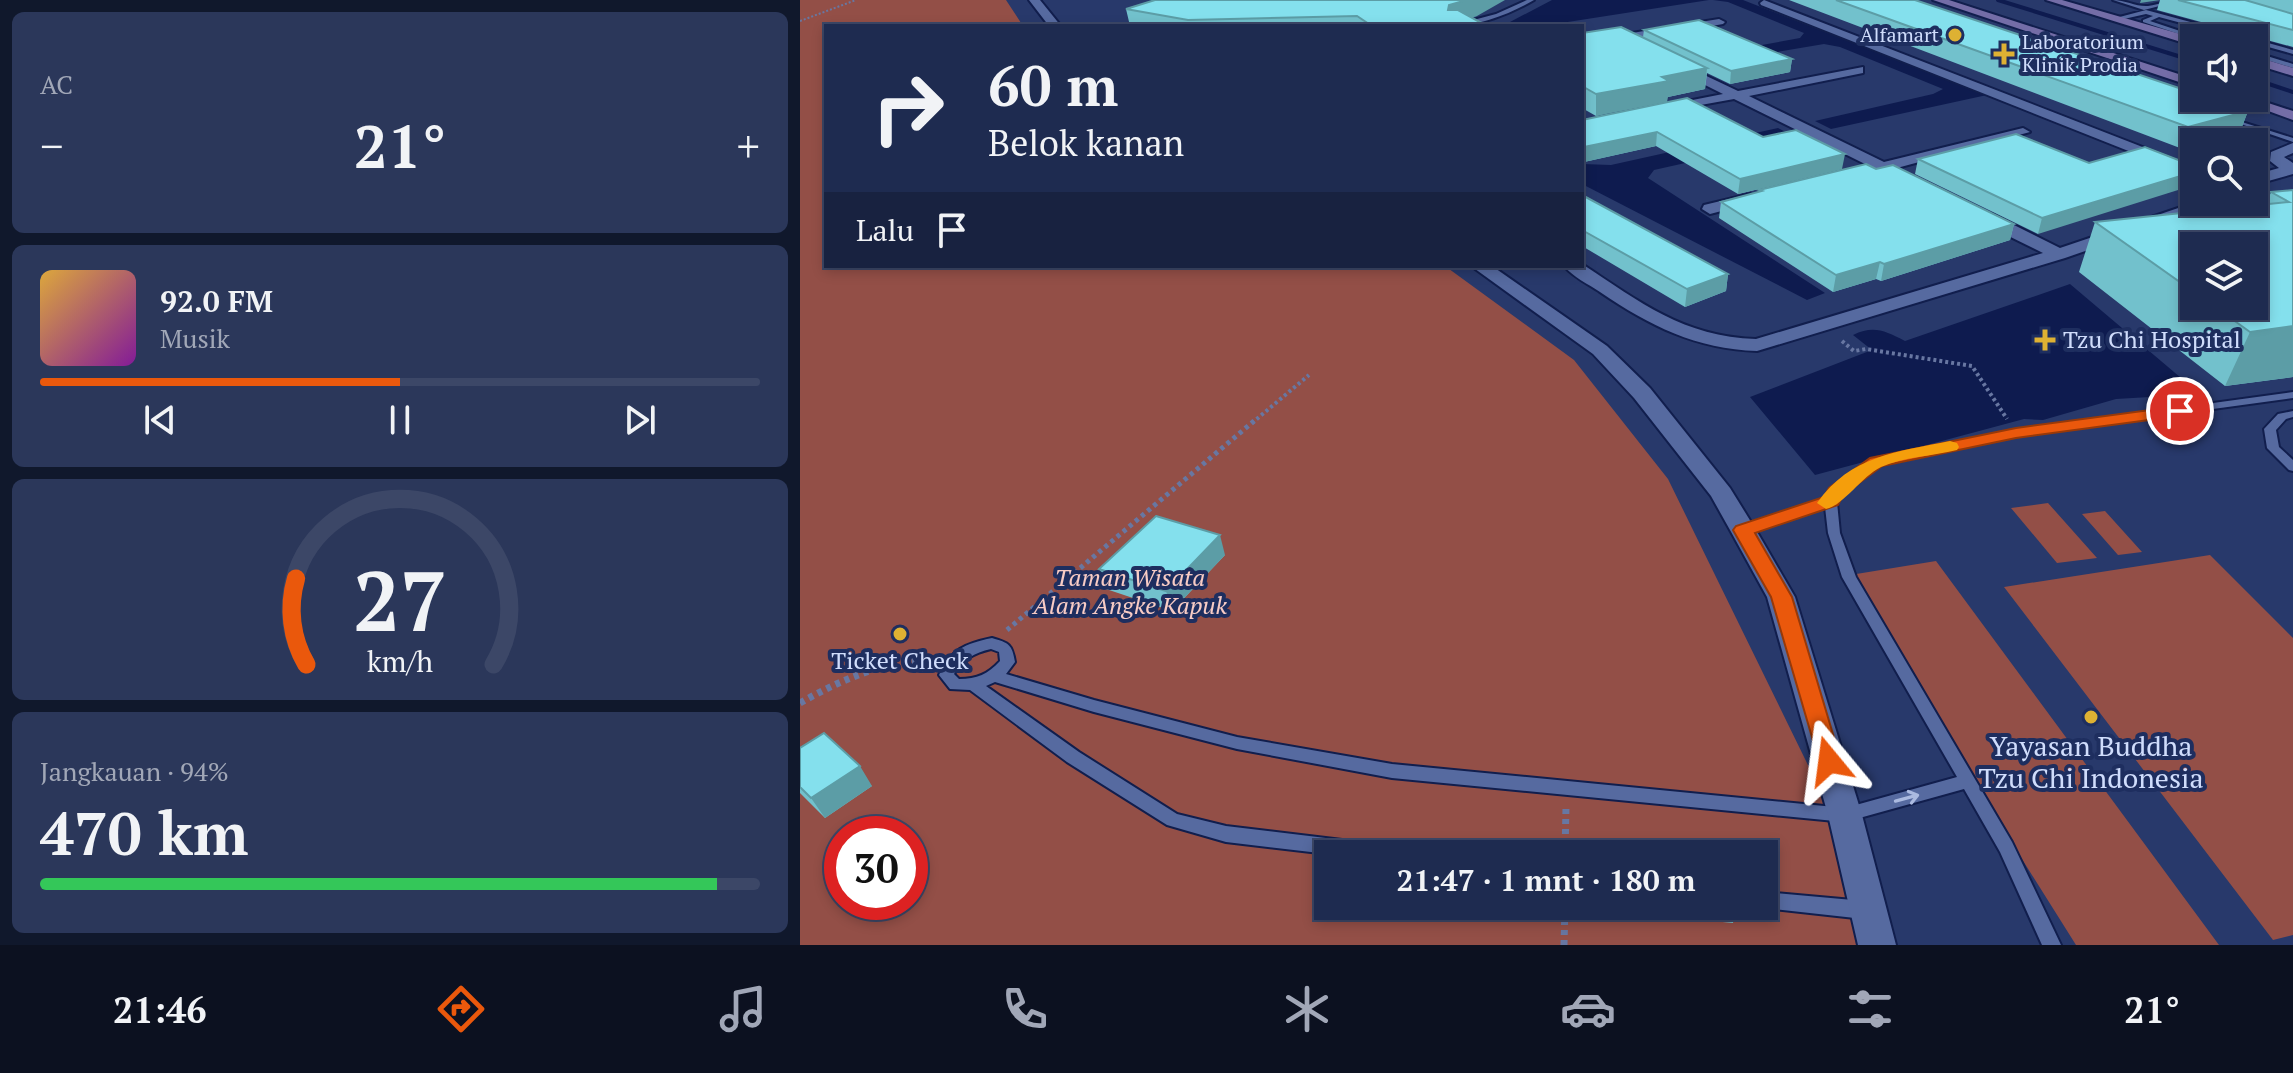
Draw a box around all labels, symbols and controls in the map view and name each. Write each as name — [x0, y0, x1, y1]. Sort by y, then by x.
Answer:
place label: Alfamart — [1860, 21, 1940, 48]
map controls — [2180, 24, 2268, 320]
button: sound — [2180, 24, 2268, 112]
marker: Alfamart — [1946, 26, 1964, 44]
place label: Laboratorium Klinik Prodia — [2022, 28, 2144, 78]
marker: Laboratorium Klinik Prodia — [1993, 43, 2015, 65]
text: 60 m — [988, 48, 1118, 122]
icon: right — [856, 56, 960, 160]
text: AC — [40, 67, 73, 101]
text: 21° — [354, 106, 446, 185]
text: − — [40, 116, 63, 175]
text: + — [737, 116, 760, 175]
text: Belok kanan — [988, 119, 1184, 166]
button: search — [2180, 128, 2268, 216]
icon: arrive — [930, 208, 974, 252]
text: Lalu — [856, 210, 914, 250]
button: layers — [2180, 232, 2268, 320]
text: 92.0 FM — [160, 281, 273, 321]
text: Musik — [160, 321, 230, 355]
place label: Tzu Chi Hospital — [2063, 323, 2241, 355]
marker: Tzu Chi Hospital — [2034, 329, 2056, 351]
pin — [2146, 377, 2214, 445]
icon: arrive — [2158, 389, 2202, 433]
icon: previous — [138, 398, 182, 442]
icon: pause — [378, 398, 422, 442]
icon: next — [618, 398, 662, 442]
text: 27 — [353, 545, 447, 655]
park label: Taman Wisata Alam Angke Kapuk — [1031, 561, 1228, 621]
marker: Ticket Check — [891, 625, 909, 643]
text: km/h — [367, 642, 433, 680]
place label: Ticket Check — [831, 644, 969, 676]
marker: Yayasan Buddha Tzu Chi Indonesia — [2082, 708, 2100, 726]
position arrow — [1787, 719, 1871, 803]
place label: Yayasan Buddha Tzu Chi Indonesia — [1978, 727, 2204, 796]
text: Jangkauan · 94% — [40, 754, 229, 788]
one-way arrow — [1893, 790, 1919, 805]
text: 470 km — [40, 793, 248, 872]
speed limit sign: 30 — [824, 816, 928, 920]
text: 21:47 · 1 mnt · 180 m — [1397, 860, 1695, 900]
icon: directions — [433, 981, 489, 1037]
icon: music — [715, 981, 771, 1037]
icon: phone — [997, 981, 1053, 1037]
icon: climate — [1279, 981, 1335, 1037]
icon: car — [1560, 981, 1616, 1037]
icon: filters — [1842, 981, 1898, 1037]
text: 21:46 — [113, 986, 207, 1033]
text: 21° — [2124, 986, 2180, 1033]

